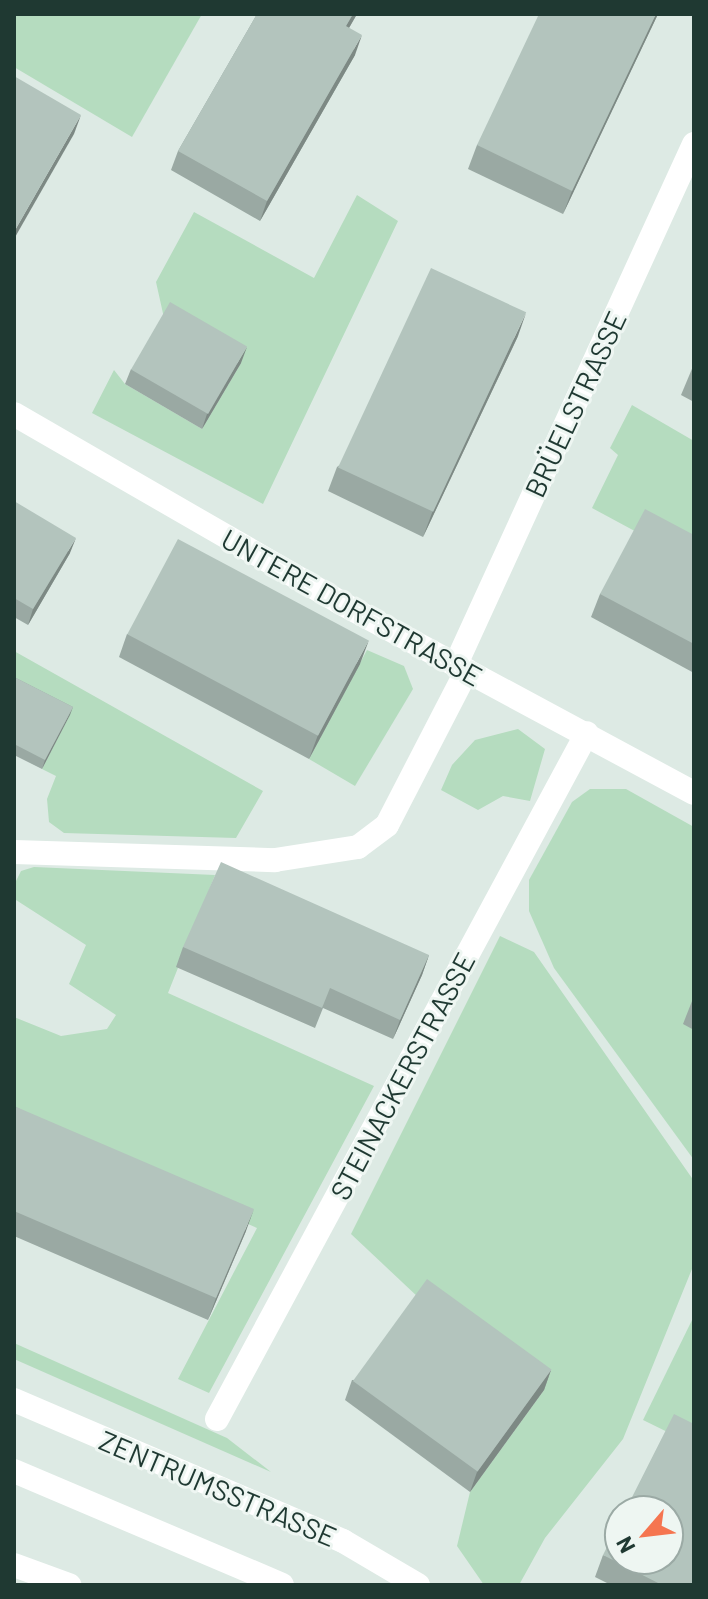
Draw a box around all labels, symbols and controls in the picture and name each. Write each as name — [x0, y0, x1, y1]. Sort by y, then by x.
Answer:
street label: BRÜELSTRASSE — [517, 306, 633, 502]
street label: UNTERE DORFSTRASSE — [216, 521, 488, 693]
street label: STEINACKERSTRASSE — [323, 947, 481, 1205]
street label: ZENTRUMSSTRASSE — [94, 1423, 342, 1553]
north arrow — [604, 1495, 684, 1575]
text: N — [610, 1533, 639, 1558]

